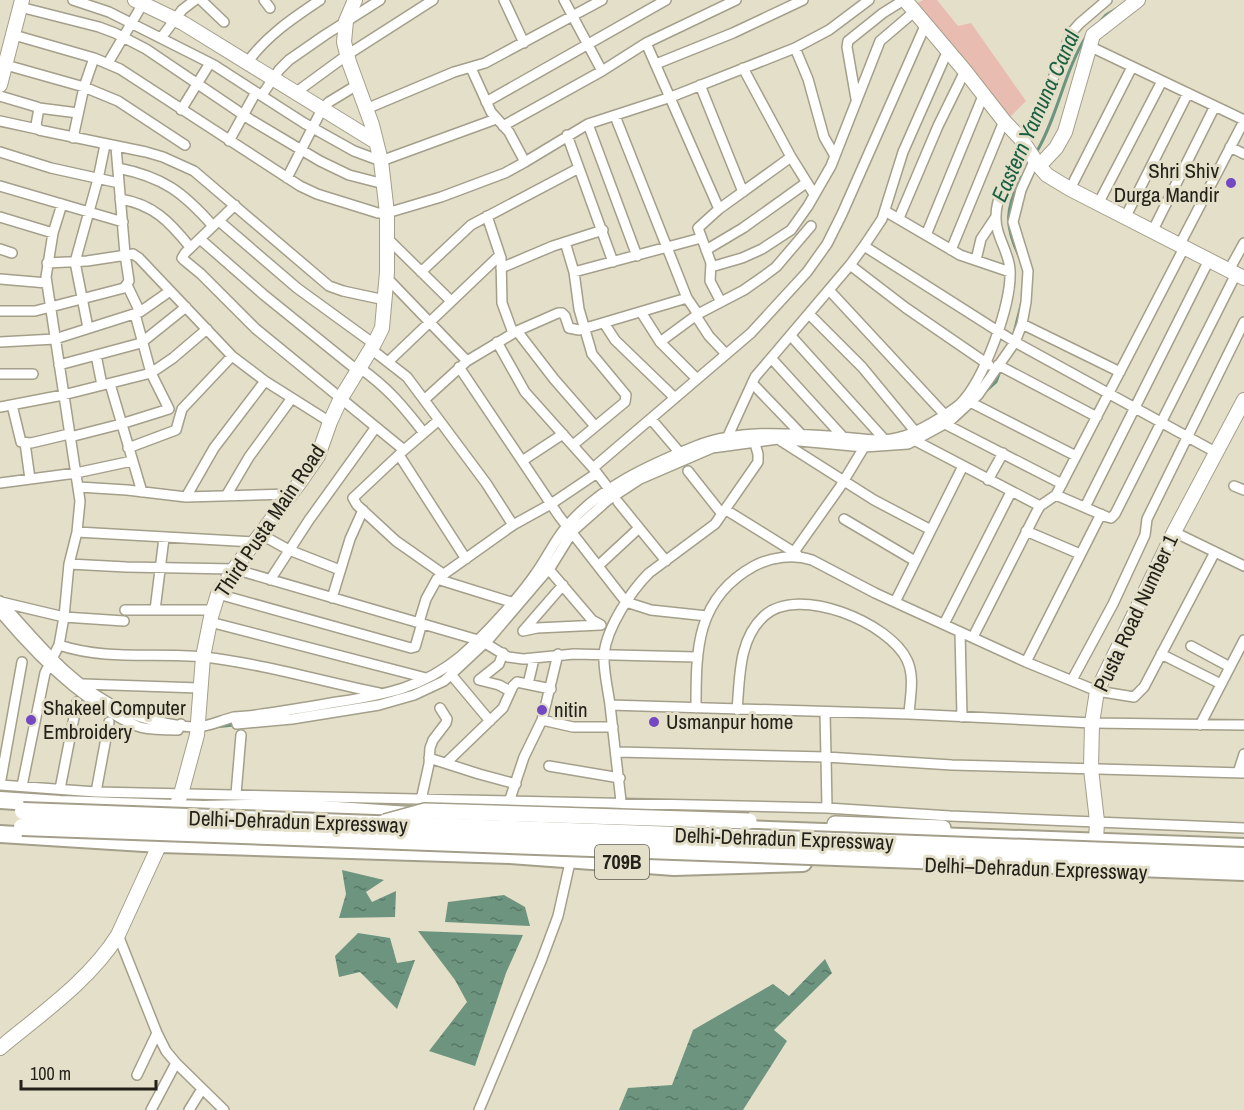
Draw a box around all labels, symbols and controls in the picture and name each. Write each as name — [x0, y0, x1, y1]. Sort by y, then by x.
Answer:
water label: Eastern Yamuna Canal — [984, 25, 1087, 206]
place label: Shri Shiv Durga Mandir — [1114, 156, 1219, 209]
marker: Shri Shiv Durga Mandir — [1224, 176, 1238, 190]
street label: Third Pusta Main Road — [208, 439, 331, 603]
street label: Pusta Road Number 1 — [1086, 529, 1185, 696]
place label: Shakeel Computer Embroidery — [43, 693, 186, 746]
place label: nitin — [554, 695, 588, 724]
marker: nitin — [535, 703, 549, 717]
place label: Usmanpur home — [666, 707, 793, 736]
marker: Shakeel Computer Embroidery — [24, 713, 38, 727]
marker: Usmanpur home — [647, 715, 661, 729]
street label: Delhi-Dehradun Expressway — [188, 803, 408, 840]
street label: Delhi-Dehradun Expressway — [674, 820, 894, 857]
road number: 709B — [595, 845, 649, 879]
street label: Delhi–Dehradun Expressway — [924, 850, 1148, 887]
scale bar — [21, 1053, 156, 1091]
text: 100 m — [30, 1061, 71, 1086]

